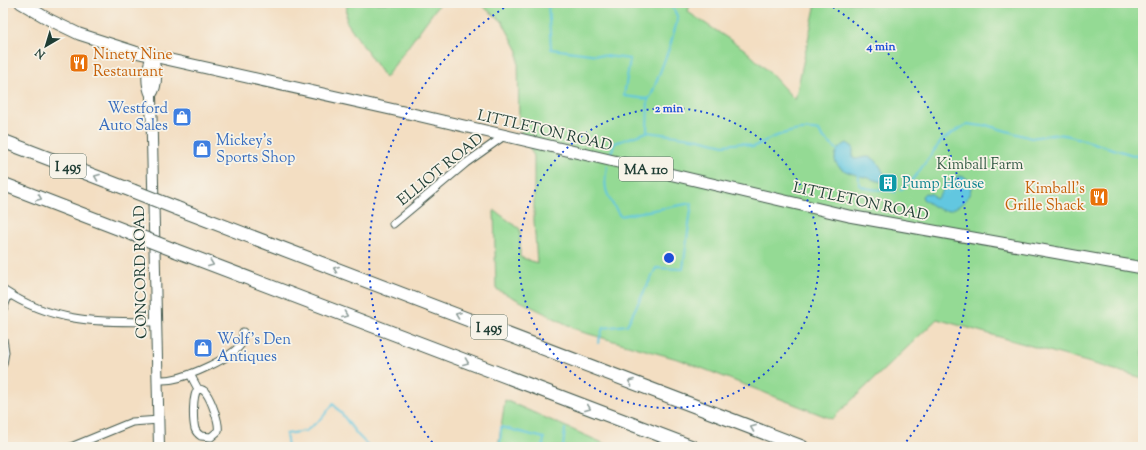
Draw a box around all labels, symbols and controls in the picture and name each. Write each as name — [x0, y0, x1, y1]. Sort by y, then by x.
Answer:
north arrow — [26, 26, 66, 66]
text: 4 min — [865, 38, 896, 56]
text: N — [32, 44, 50, 63]
place label: Ninety Nine Restaurant — [93, 45, 172, 83]
restaurant icon: Ninety Nine Restaurant — [68, 52, 90, 74]
place label: Westford Auto Sales — [98, 99, 169, 137]
text: 2 min — [655, 100, 684, 118]
shop icon: Westford Auto Sales — [171, 106, 193, 128]
street label: LITTLETON ROAD — [475, 106, 614, 157]
street label: ELLIOT ROAD — [394, 129, 488, 211]
place label: Mickey's Sports Shop — [216, 131, 295, 169]
shop icon: Mickey's Sports Shop — [191, 138, 213, 160]
road number: I 495 — [50, 154, 86, 178]
park label: Kimball Farm — [937, 155, 1024, 176]
road number: MA 110 — [619, 157, 673, 181]
building icon: Pump House — [877, 172, 899, 194]
one-way arrow — [93, 173, 100, 181]
place label: Pump House — [902, 174, 984, 195]
street label: LITTLETON ROAD — [791, 178, 930, 227]
place label: Kimball's Grille Shack — [1005, 179, 1085, 217]
restaurant icon: Kimball's Grille Shack — [1088, 186, 1110, 208]
one-way arrow — [36, 194, 43, 202]
street label: CONCORD ROAD — [130, 205, 153, 339]
centre of rings — [662, 251, 676, 265]
one-way arrow — [207, 259, 214, 267]
one-way arrow — [333, 265, 340, 273]
one-way arrow — [341, 311, 348, 319]
one-way arrow — [454, 312, 461, 320]
road number: I 495 — [471, 315, 507, 339]
place label: Wolf's Den Antiques — [217, 330, 291, 368]
shop icon: Wolf's Den Antiques — [192, 337, 214, 359]
one-way arrow — [463, 357, 470, 365]
one-way arrow — [628, 379, 635, 387]
one-way arrow — [584, 404, 591, 412]
one-way arrow — [749, 425, 756, 433]

